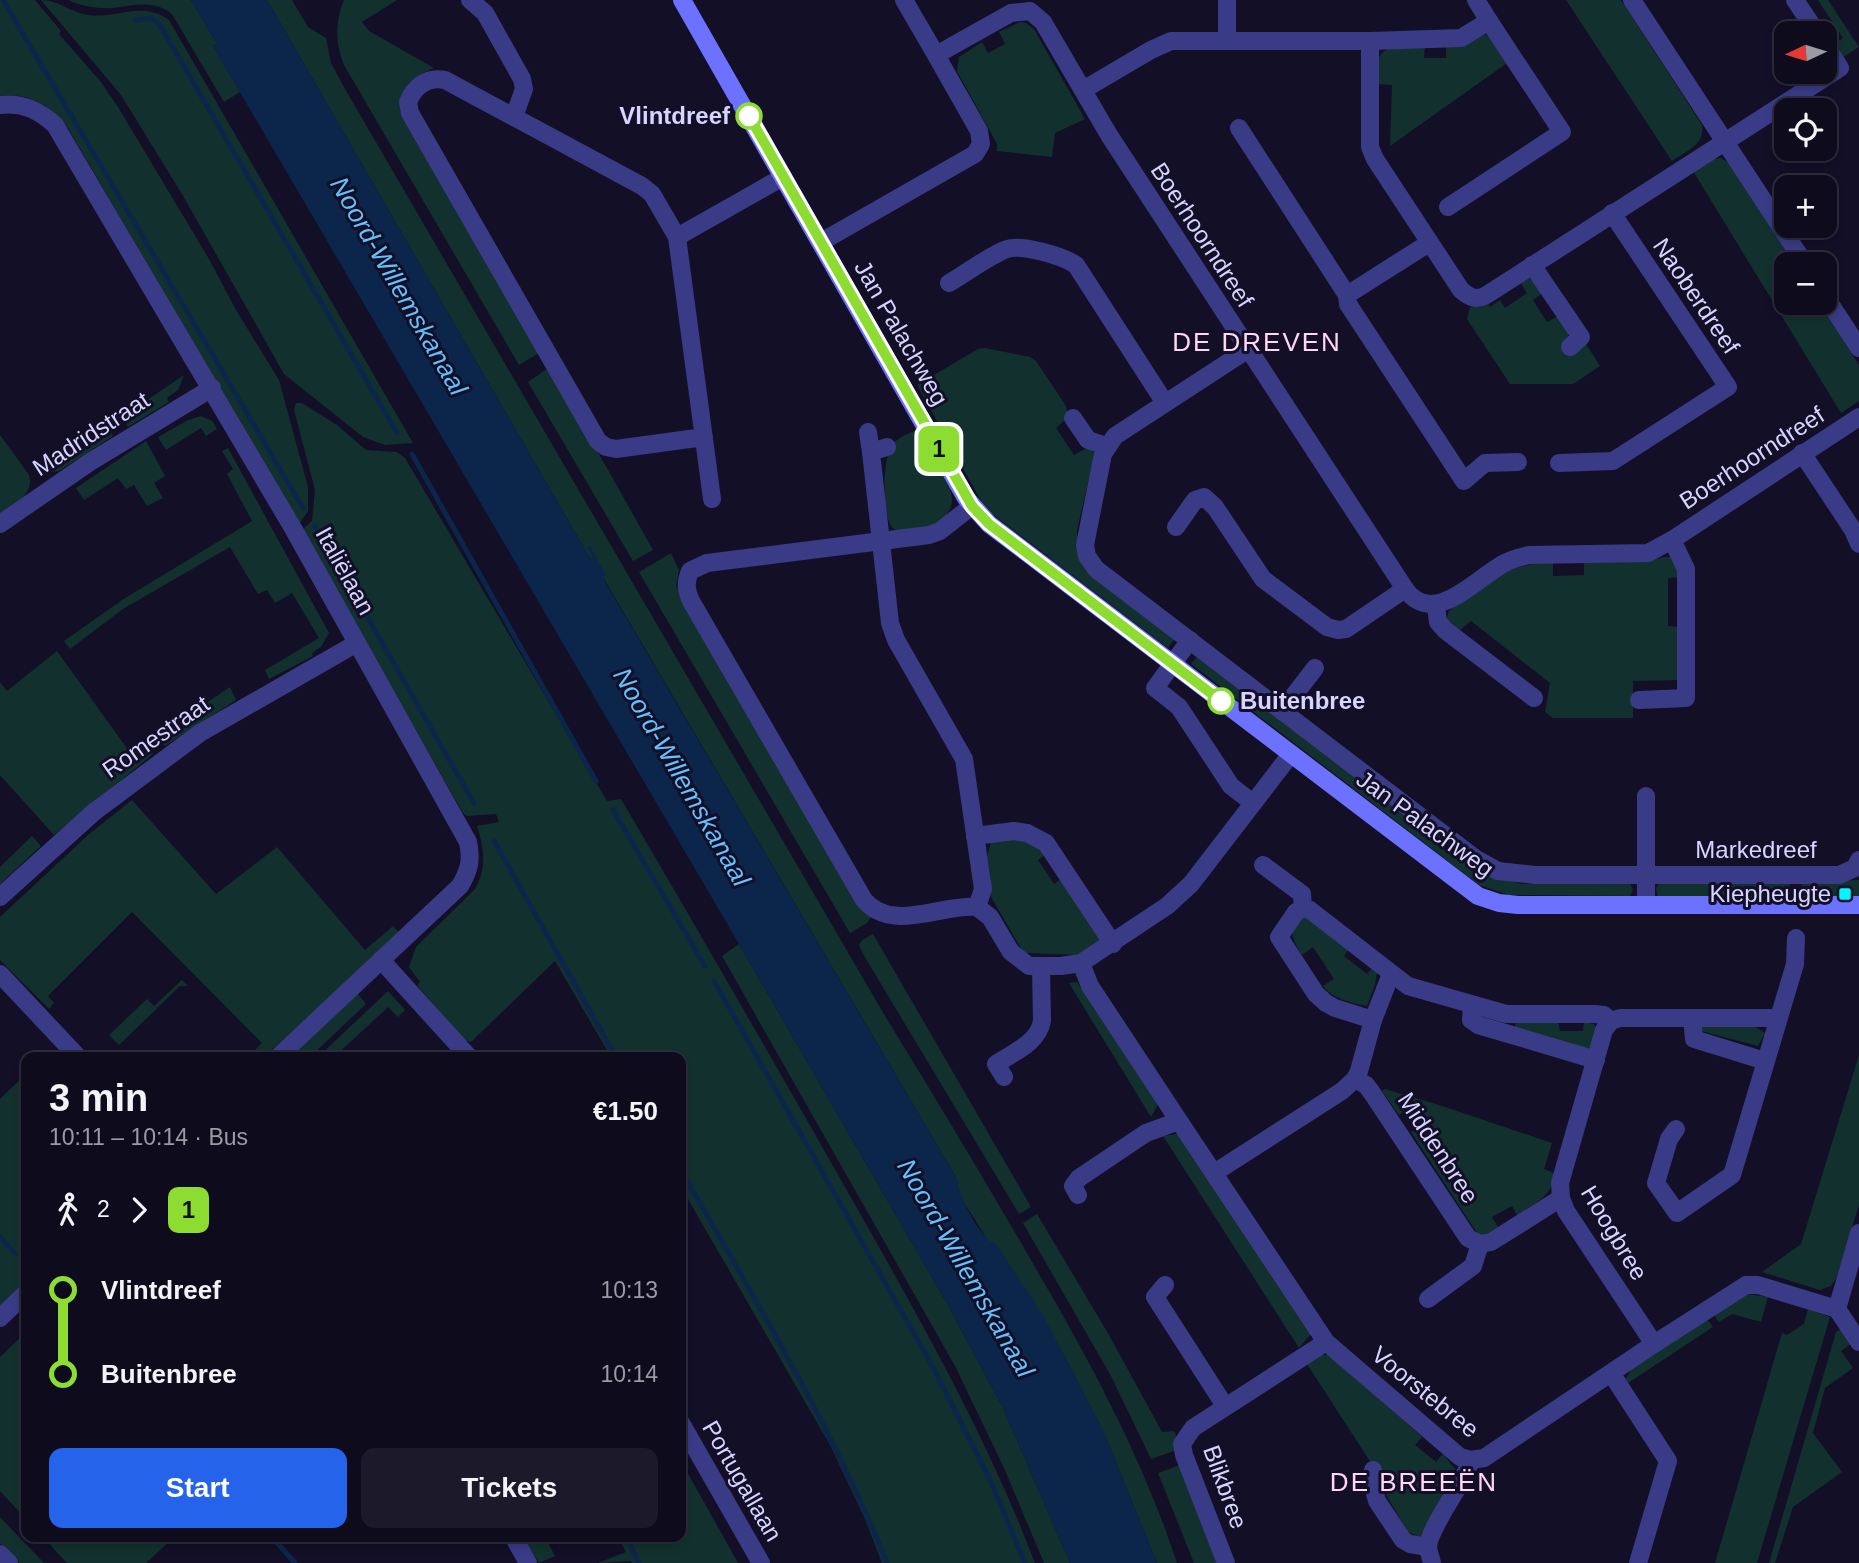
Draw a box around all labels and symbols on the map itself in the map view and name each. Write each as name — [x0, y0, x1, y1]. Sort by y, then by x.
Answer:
north arrow — [1774, 21, 1838, 84]
place label: Vlintdreef — [619, 102, 731, 129]
marker: Vlintdreef — [736, 103, 762, 129]
street label: Boerhoorndreef — [1146, 157, 1259, 312]
water label: Noord-Willemskanaal — [324, 172, 474, 401]
street label: Naoberdreef — [1648, 233, 1745, 359]
street label: Jan Palachweg — [849, 256, 954, 410]
district label: DE DREVEN — [1172, 327, 1342, 357]
street label: Madridstraat — [27, 386, 154, 481]
street label: Boerhoorndreef — [1674, 401, 1829, 514]
line badge: 1 — [916, 426, 962, 472]
street label: Italiëlaan — [310, 522, 381, 619]
water label: Noord-Willemskanaal — [607, 663, 757, 892]
place label: Buitenbree — [1240, 687, 1365, 714]
marker: Buitenbree — [1208, 688, 1234, 714]
street label: Romestraat — [97, 690, 215, 783]
street label: Jan Palachweg — [1352, 765, 1499, 882]
street label: Markedreef — [1695, 836, 1817, 863]
place label: Kiepheugte — [1710, 880, 1831, 907]
marker: Kiepheugte — [1837, 886, 1853, 902]
street label: Middenbree — [1393, 1087, 1484, 1208]
water label: Noord-Willemskanaal — [891, 1154, 1041, 1383]
street label: Hoogbree — [1576, 1181, 1653, 1285]
street label: Voorstebree — [1367, 1340, 1484, 1443]
street label: Portugallaan — [697, 1416, 788, 1546]
street label: Blikbree — [1198, 1441, 1253, 1532]
district label: DE BREEËN — [1330, 1467, 1498, 1497]

